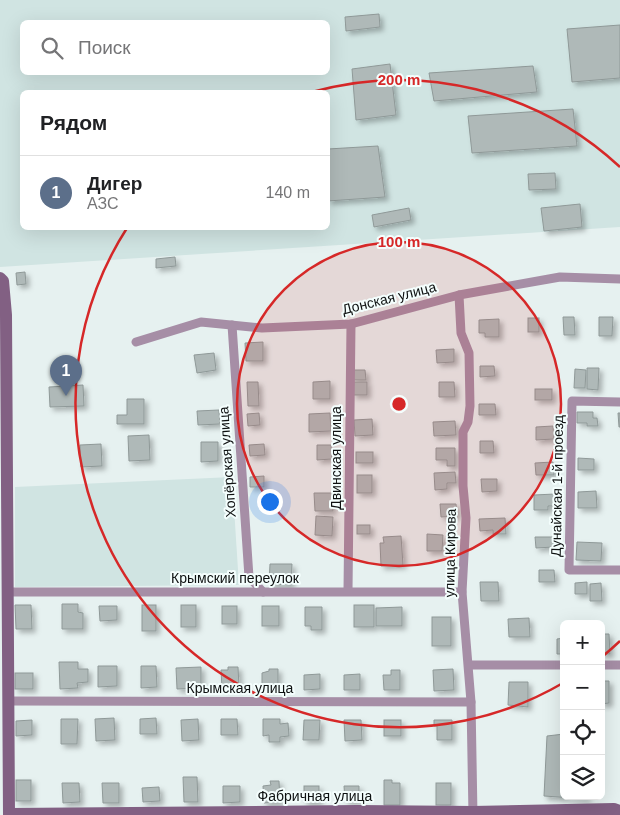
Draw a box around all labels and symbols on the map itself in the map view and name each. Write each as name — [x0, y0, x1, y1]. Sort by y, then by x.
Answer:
text: 200 m — [378, 71, 420, 88]
text: 100 m — [378, 233, 420, 250]
street label: Донская улица — [340, 279, 438, 317]
pin: 1 — [50, 355, 82, 396]
centre of rings — [390, 395, 408, 413]
street label: Хопёрская улица — [215, 406, 239, 518]
street label: Двинская улица — [328, 406, 344, 510]
street label: Дунайская 1-й проезд — [548, 415, 566, 557]
your location — [257, 489, 283, 515]
street label: улица Кирова — [441, 508, 459, 598]
street label: Крымский переулок — [171, 570, 300, 586]
street label: Крымская улица — [187, 680, 294, 696]
street label: Фабричная улица — [258, 788, 373, 804]

